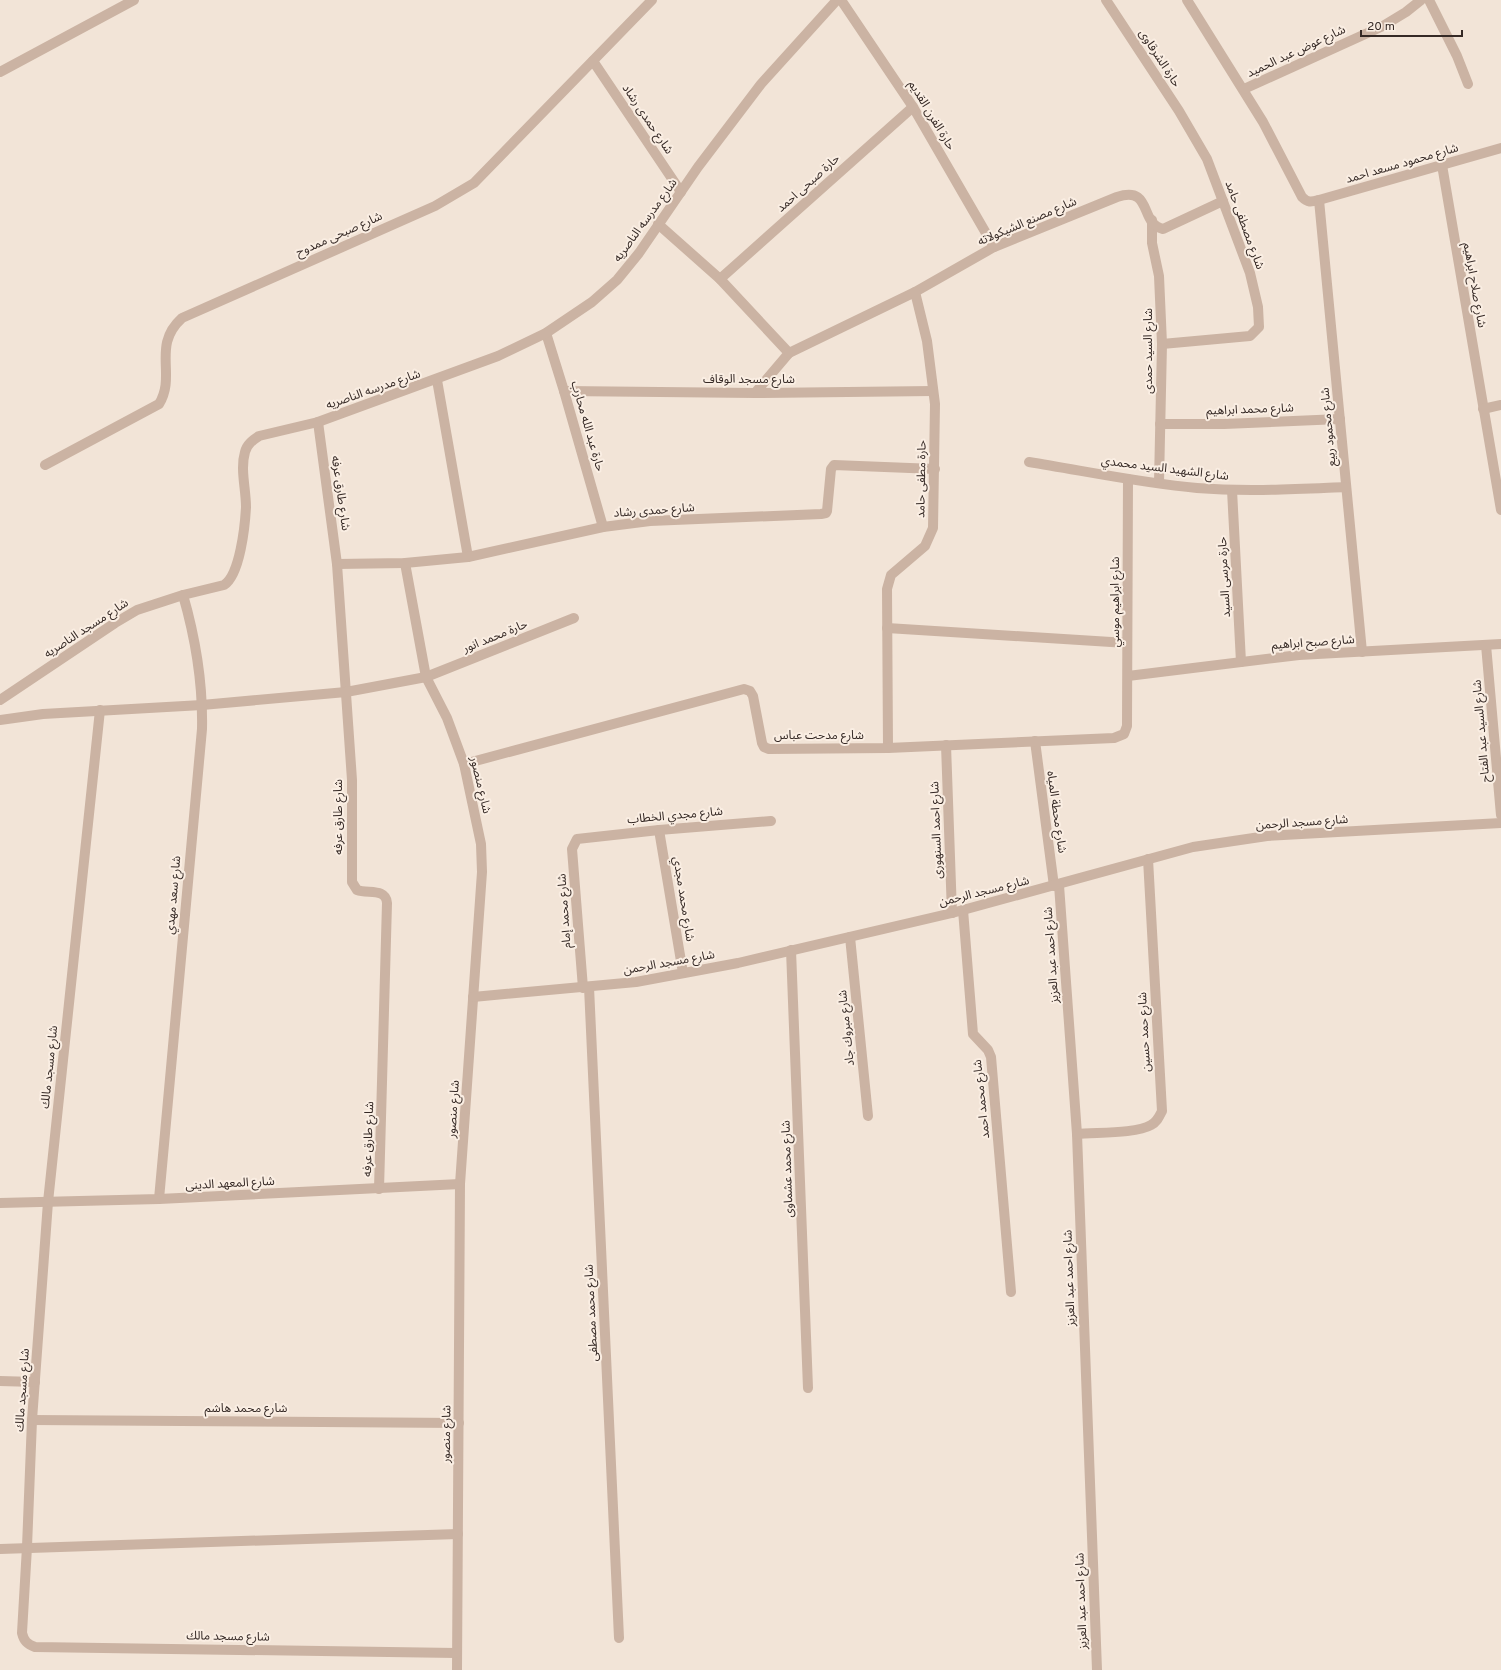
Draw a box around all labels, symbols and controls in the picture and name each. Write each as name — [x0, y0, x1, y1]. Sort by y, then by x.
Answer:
scale bar — [1361, 12, 1462, 38]
text: 20 m — [1367, 19, 1395, 35]
street label: شارع عوض عبد الحميد — [1244, 22, 1348, 82]
street label: حارة الشرقاوى — [1134, 26, 1184, 91]
street label: حارة الفرن القديم — [904, 78, 958, 153]
street label: شارع حمدى رشاد — [618, 81, 677, 158]
street label: شارع محمود مسعد احمد — [1344, 140, 1460, 188]
street label: حارة صبحى احمد — [774, 151, 844, 216]
street label: شارع مدرسه الناصريه — [610, 176, 681, 265]
street label: شارع مصطفى حامد — [1221, 179, 1268, 272]
street label: شارع مصنع الشيكولاته — [975, 194, 1079, 250]
street label: شارع صبحى ممدوح — [294, 209, 385, 261]
street label: شارع صلاح ابراهيم — [1459, 241, 1489, 329]
street label: شارع السيد حمدى — [1141, 308, 1157, 394]
street label: شارع مدرسه الناصريه — [324, 366, 423, 414]
street label: شارع مسجد الوقاف — [703, 372, 795, 388]
street label: حارة عبد الله محارب — [566, 379, 608, 473]
street label: شارع محمود ربيع — [1318, 387, 1340, 467]
street label: شارع محمد ابراهيم — [1206, 400, 1294, 420]
street label: حارة مطفى حامد — [913, 440, 931, 518]
street label: شارع الشهيد السيد محمدي — [1100, 453, 1230, 486]
street label: شارع طارق عرفه — [327, 455, 353, 532]
street label: شارع حمدى رشاد — [613, 500, 695, 522]
street label: حارة مرسى السيد — [1215, 536, 1235, 618]
street label: شارع ابراهيم موسي — [1108, 557, 1125, 647]
street label: شارع مسجد الناصريه — [41, 595, 132, 662]
street label: حارة محمد انور — [460, 617, 530, 658]
street label: شارع صبح ابراهيم — [1271, 632, 1355, 654]
street label: شارع السيد عبد الفتاح — [1470, 679, 1494, 783]
street label: شارع مدحت عباس — [774, 728, 864, 744]
street label: شارع منصور — [465, 754, 494, 815]
street label: شارع محطة المياه — [1042, 770, 1070, 854]
street label: شارع طارق عرفه — [331, 779, 347, 855]
street label: شارع احمد السنهورى — [927, 781, 947, 879]
street label: شارع مجدي الخطاب — [627, 804, 724, 829]
street label: شارع مسجد الرحمن — [1255, 812, 1349, 834]
street label: شارع سعد مهدي — [163, 855, 186, 935]
street label: شارع محمد مجدي — [668, 856, 698, 943]
street label: شارع محمد إمام — [554, 873, 576, 949]
street label: شارع مسجد الرحمن — [937, 873, 1031, 911]
street label: شارع احمد عبد العزيز — [1041, 906, 1063, 1005]
street label: شارع مسجد الرحمن — [622, 947, 716, 979]
street label: شارع مبروك جاد — [835, 989, 859, 1067]
street label: شارع حمد حسين — [1135, 992, 1155, 1072]
street label: شارع مسجد مالك — [38, 1025, 62, 1109]
street label: شارع محمد احمد — [970, 1059, 994, 1139]
street label: شارع منصور — [444, 1080, 464, 1140]
street label: شارع طارق عرفه — [360, 1101, 378, 1177]
street label: شارع محمد عشماوى — [778, 1120, 798, 1218]
street label: شارع المعهد الدينى — [185, 1174, 275, 1194]
street label: شارع احمد عبد العزيز — [1060, 1229, 1080, 1328]
street label: شارع محمد مصطفى — [581, 1264, 603, 1362]
street label: شارع مسجد مالك — [12, 1348, 34, 1432]
street label: شارع محمد هاشم — [205, 1401, 287, 1417]
street label: شارع منصور — [438, 1405, 456, 1464]
street label: شارع احمد عبد العزيز — [1072, 1552, 1092, 1651]
street label: شارع مسجد مالك — [186, 1628, 270, 1646]

